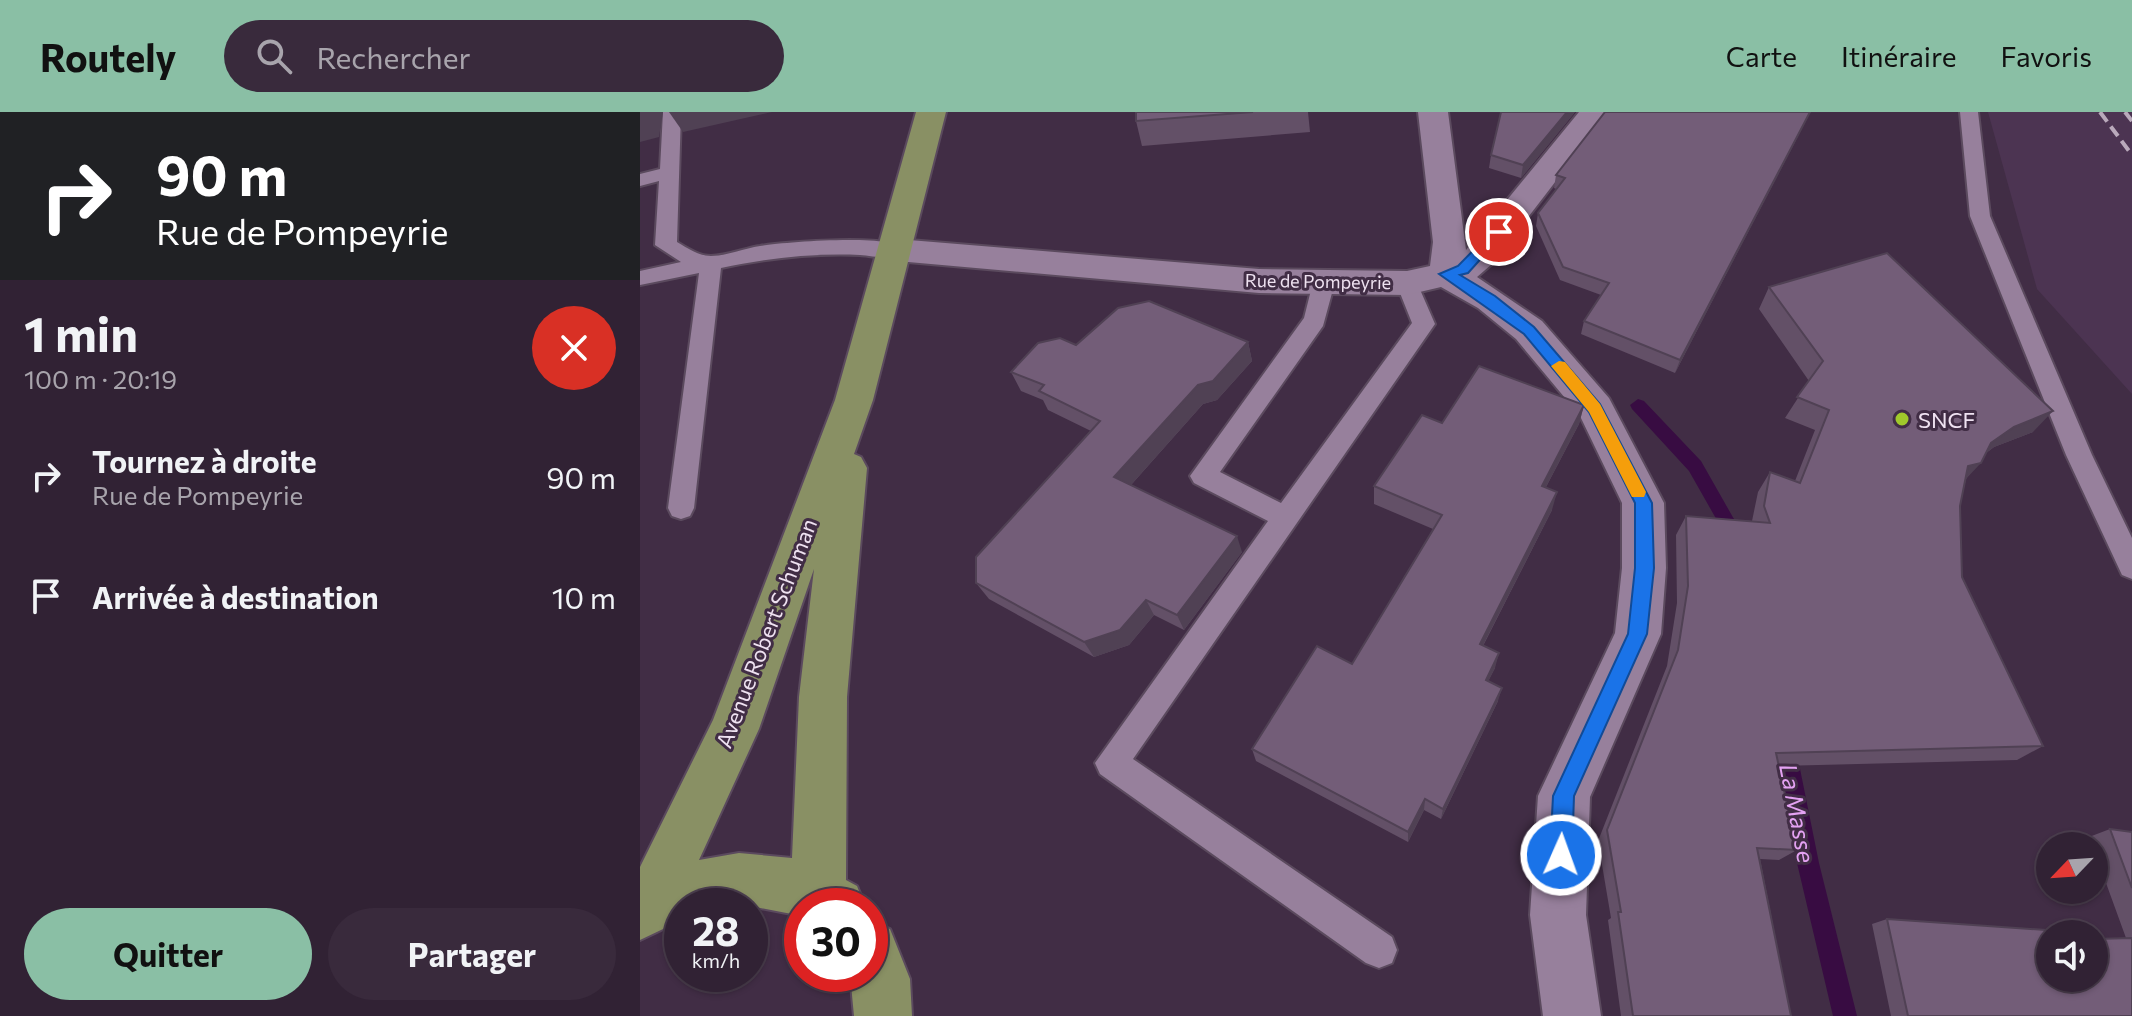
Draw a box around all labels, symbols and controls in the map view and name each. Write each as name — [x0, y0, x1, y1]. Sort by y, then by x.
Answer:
search box — [224, 20, 784, 92]
text: Routely — [40, 33, 176, 80]
icon: search — [252, 34, 296, 78]
text: Rechercher — [316, 38, 471, 75]
text: Carte — [1726, 39, 1797, 73]
text: Itinéraire — [1841, 39, 1956, 73]
text: Favoris — [2000, 39, 2092, 73]
text: 90 m — [156, 139, 287, 208]
icon: right — [24, 144, 128, 248]
pin — [1465, 198, 1533, 266]
text: Rue de Pompeyrie — [156, 208, 449, 252]
icon: arrive — [1477, 210, 1521, 254]
street label: Rue de Pompeyrie — [1245, 269, 1391, 293]
text: 1 min — [24, 303, 138, 362]
button: close — [532, 306, 616, 390]
text: 100 m · 20:19 — [24, 363, 177, 394]
place label: SNCF — [1918, 406, 1975, 433]
marker: SNCF — [1893, 410, 1911, 428]
text: Tournez à droite — [92, 442, 316, 479]
icon: right — [24, 454, 68, 498]
text: 90 m — [546, 458, 616, 495]
text: Rue de Pompeyrie — [92, 479, 303, 510]
street label: Avenue Robert Schuman — [710, 515, 822, 751]
icon: arrive — [24, 574, 68, 618]
text: Arrivée à destination — [92, 578, 379, 615]
text: 10 m — [552, 578, 616, 615]
water label: La Masse — [1774, 761, 1822, 865]
position arrow — [1519, 813, 1603, 897]
north arrow — [2036, 832, 2108, 904]
map controls — [2036, 832, 2108, 992]
speed limit sign: 30 — [784, 888, 888, 992]
text: 28 — [692, 905, 740, 954]
button: Quitter — [24, 908, 312, 1000]
button: Partager — [328, 908, 616, 1000]
button: sound — [2036, 920, 2108, 992]
text: km/h — [692, 948, 740, 972]

